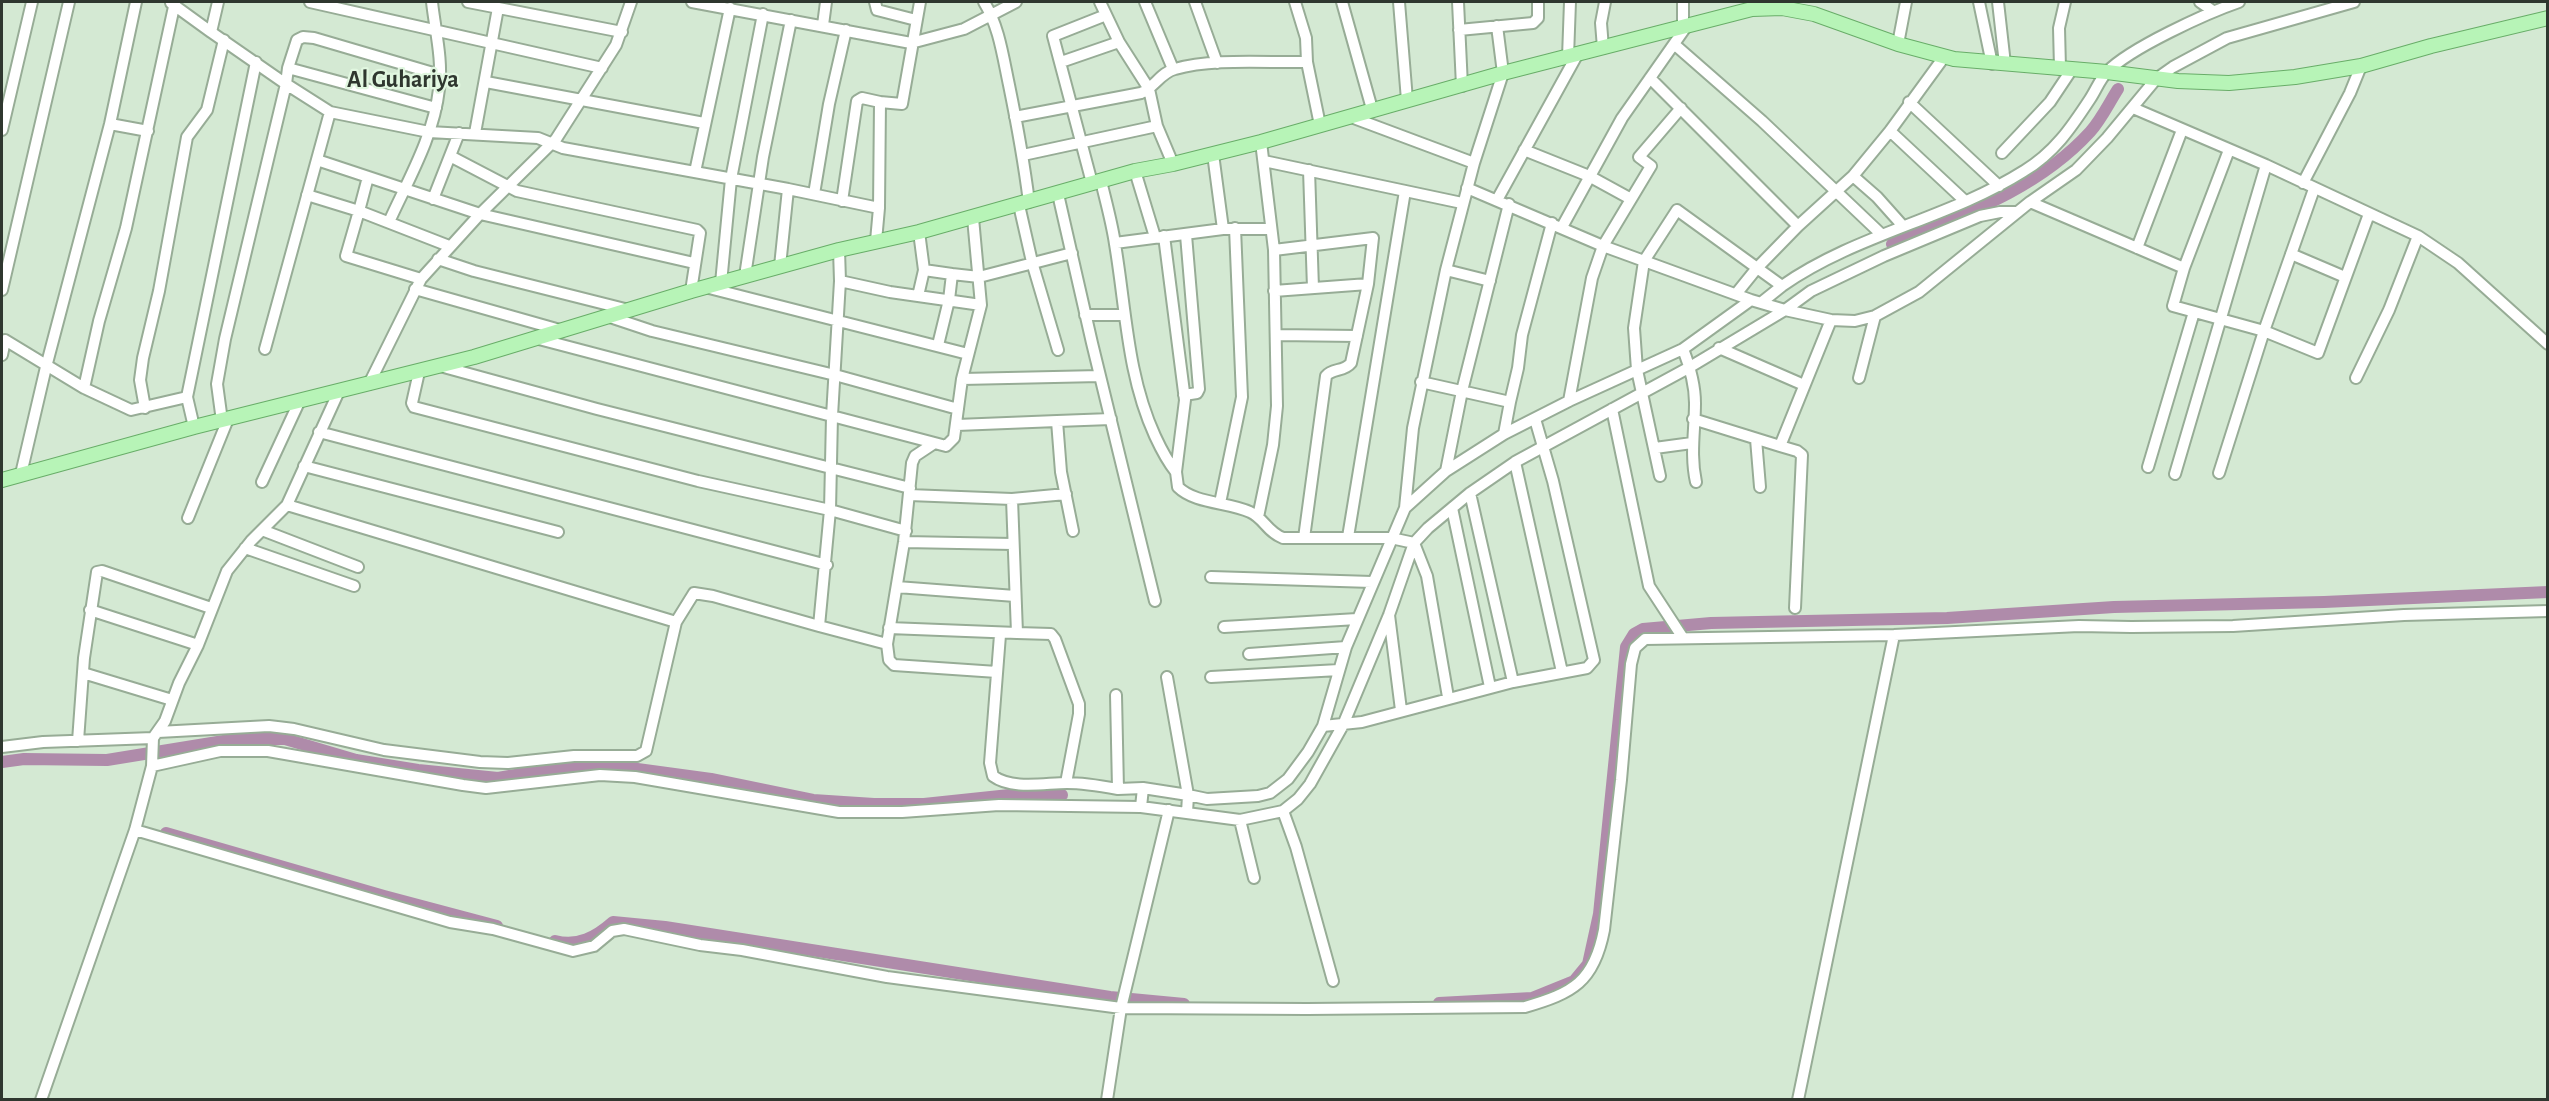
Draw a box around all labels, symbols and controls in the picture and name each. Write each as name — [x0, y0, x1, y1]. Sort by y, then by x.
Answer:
district label: Al Guhariya — [347, 66, 459, 94]

